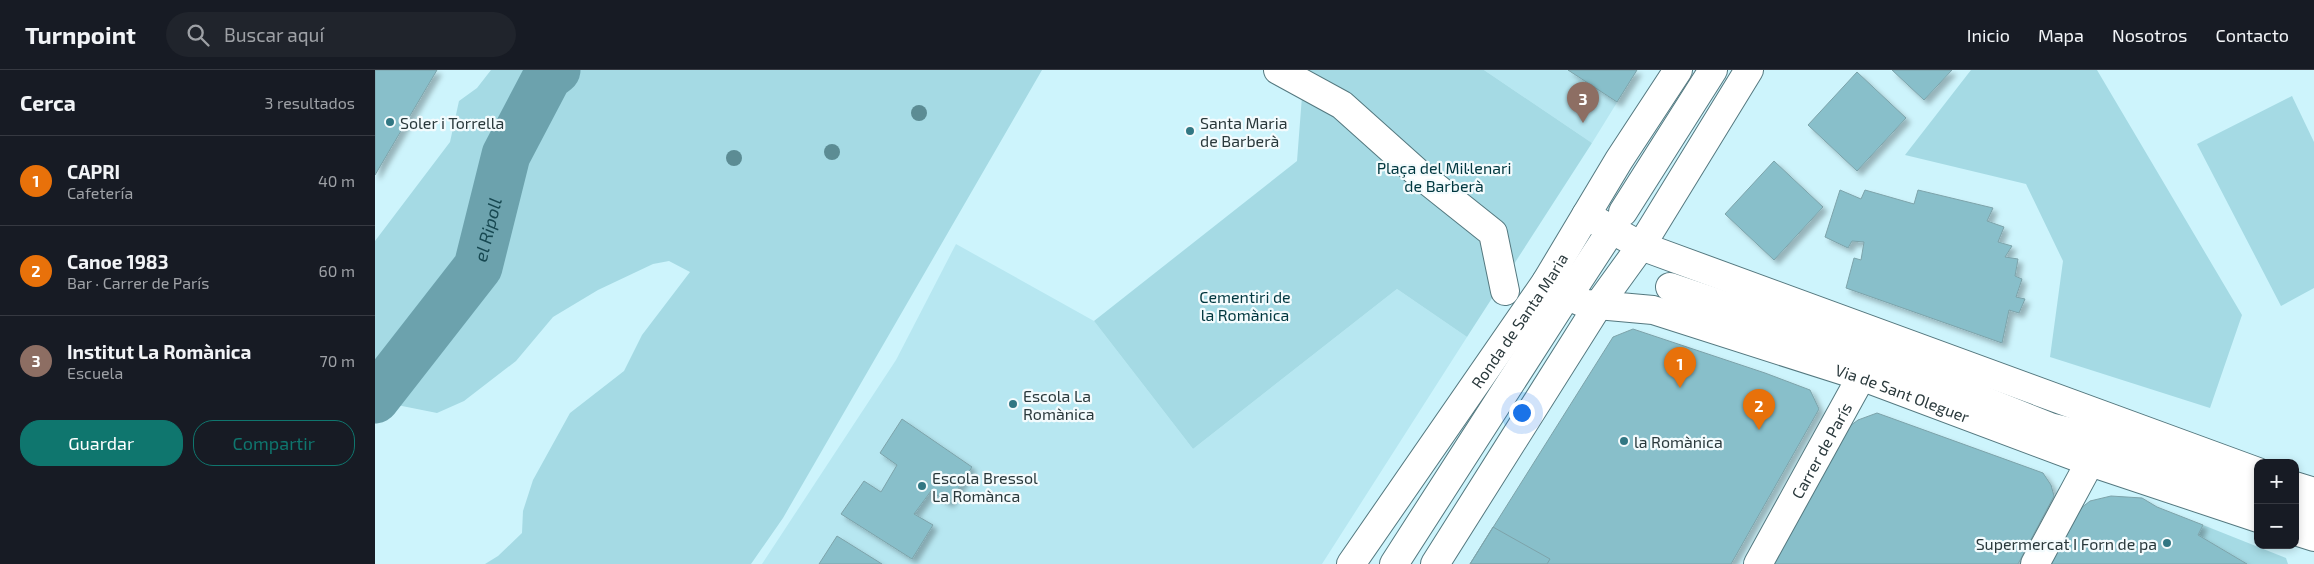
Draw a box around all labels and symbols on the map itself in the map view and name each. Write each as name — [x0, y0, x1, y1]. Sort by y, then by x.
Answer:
pin: 3 — [1567, 82, 1599, 123]
place label: Soler i Torrella — [400, 113, 504, 132]
place label: Santa Maria de Barberà — [1200, 113, 1288, 150]
marker: Soler i Torrella — [384, 116, 396, 128]
marker: Santa Maria de Barberà — [1184, 125, 1196, 137]
park label: Plaça del Mil·lenari de Barberà — [1377, 158, 1511, 195]
water label: el Ripoll — [469, 195, 506, 264]
street label: Ronda de Santa Maria — [1466, 249, 1571, 391]
park label: Cementiri de la Romànica — [1199, 287, 1291, 324]
pin: 1 — [1664, 347, 1696, 388]
street label: Via de Sant Oleguer — [1833, 359, 1973, 426]
place label: Escola La Romànica — [1023, 386, 1095, 423]
pin: 2 — [1743, 389, 1775, 430]
marker: Escola La Romànica — [1007, 398, 1019, 410]
street label: Carrer de París — [1787, 399, 1855, 502]
your location — [1509, 400, 1535, 426]
place label: la Romànica — [1634, 432, 1723, 451]
marker: la Romànica — [1618, 435, 1630, 447]
place label: Escola Bressol La Romànca — [932, 468, 1038, 505]
marker: Escola Bressol La Romànca — [916, 480, 928, 492]
place label: Supermercat I Forn de pa — [1976, 534, 2157, 553]
marker: Supermercat I Forn de pa — [2161, 537, 2173, 549]

